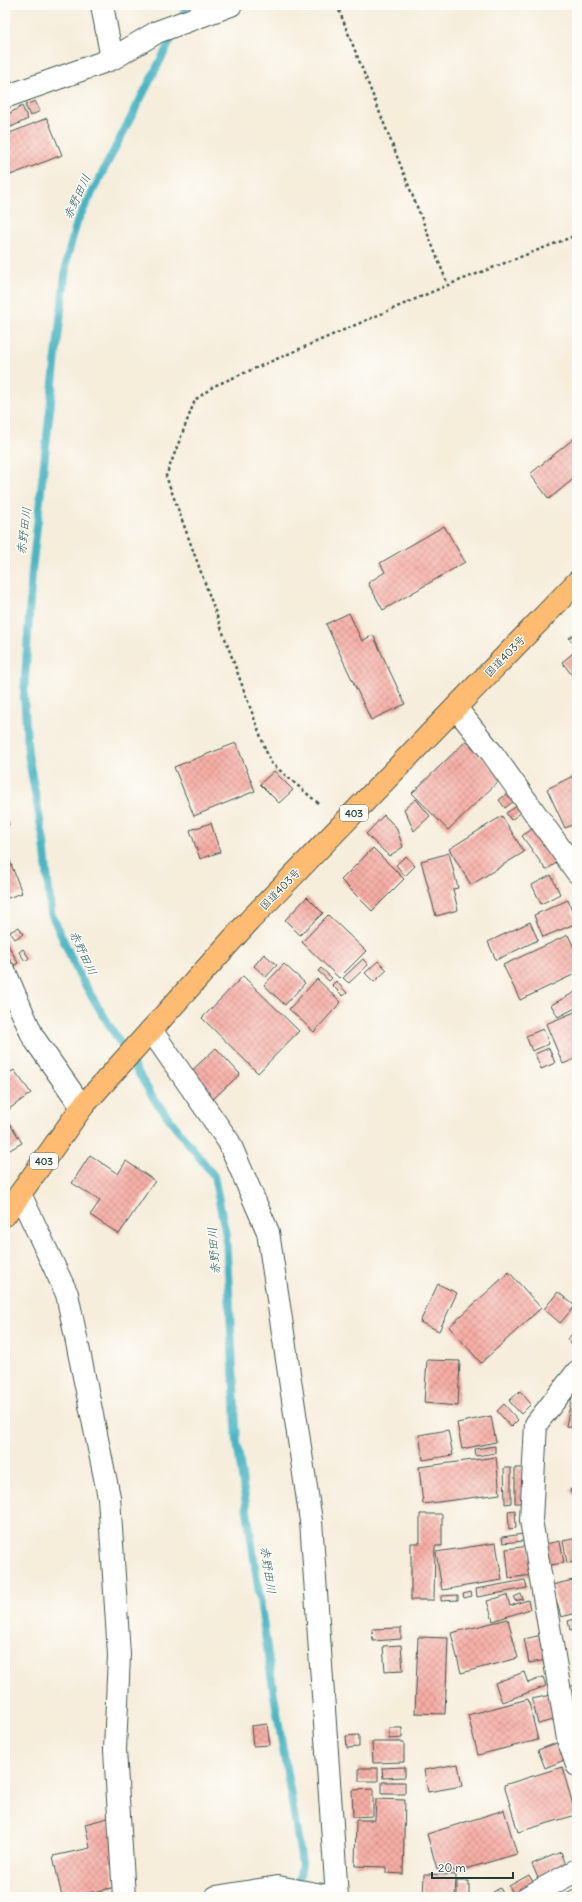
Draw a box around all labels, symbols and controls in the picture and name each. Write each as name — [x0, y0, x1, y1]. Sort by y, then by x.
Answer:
water label: 赤野田川 — [60, 172, 93, 222]
water label: 赤野田川 — [13, 506, 34, 556]
street label: 国道403号 — [482, 632, 528, 680]
road number: 403 — [340, 805, 368, 821]
street label: 国道403号 — [257, 865, 303, 913]
water label: 赤野田川 — [67, 928, 100, 978]
road number: 403 — [30, 1153, 58, 1169]
water label: 赤野田川 — [204, 1226, 223, 1276]
water label: 赤野田川 — [258, 1545, 279, 1595]
scale bar — [432, 1854, 513, 1880]
text: 20 m — [438, 1860, 466, 1875]

